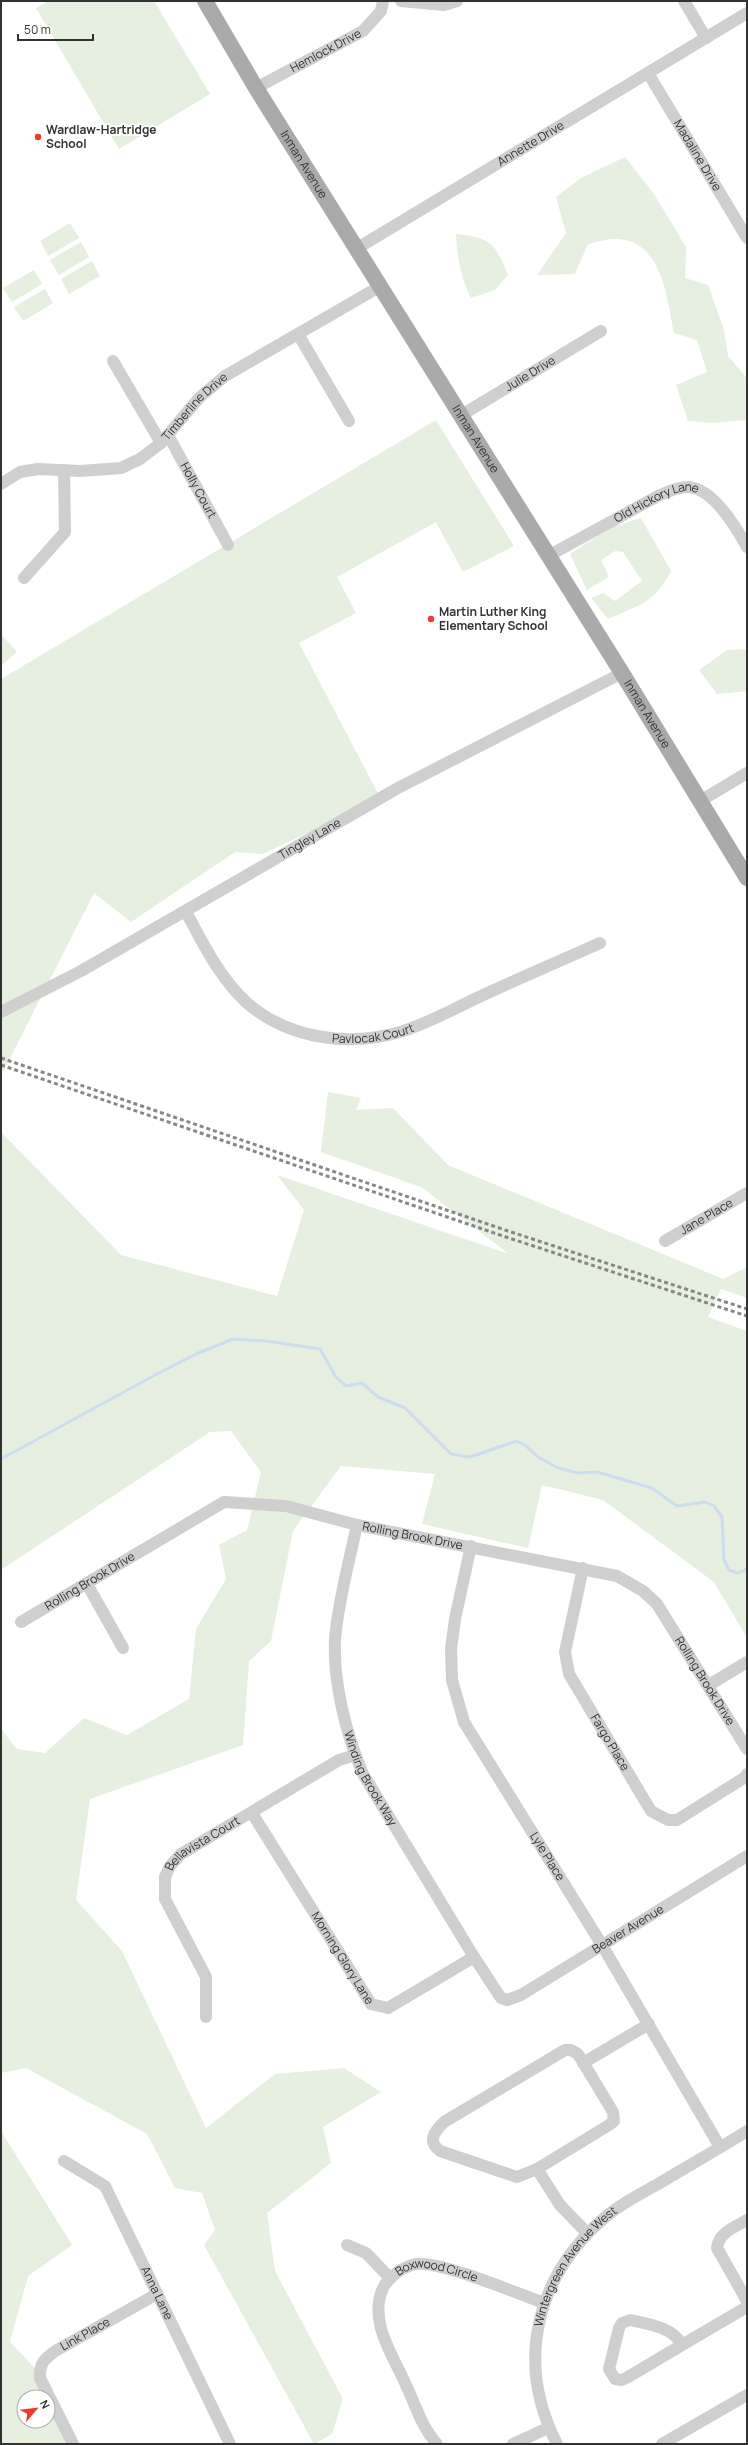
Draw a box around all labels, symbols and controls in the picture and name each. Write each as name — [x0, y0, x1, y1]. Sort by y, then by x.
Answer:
scale bar — [18, 16, 93, 42]
text: 50 m — [24, 21, 51, 38]
street label: Hemlock Drive — [287, 25, 364, 76]
street label: Annette Drive — [494, 116, 567, 170]
street label: Madaline Drive — [670, 116, 726, 194]
place label: Wardlaw-Hartridge School — [46, 121, 157, 152]
street label: Inman Avenue — [276, 127, 332, 202]
marker: Wardlaw-Hartridge School — [33, 132, 43, 142]
street label: Julie Drive — [502, 352, 558, 395]
street label: Timberline Drive — [158, 368, 231, 444]
street label: Inman Avenue — [448, 401, 504, 476]
street label: Holly Court — [176, 459, 221, 521]
street label: Old Hickory Lane — [611, 478, 701, 527]
place label: Martin Luther King Elementary School — [439, 603, 548, 634]
marker: Martin Luther King Elementary School — [426, 614, 436, 624]
street label: Inman Avenue — [620, 676, 675, 751]
street label: Tingley Lane — [275, 814, 344, 863]
street label: Pavlocak Court — [331, 1019, 416, 1047]
street label: Jane Place — [676, 1194, 736, 1239]
street label: Rolling Brook Drive — [361, 1517, 464, 1554]
street label: Rolling Brook Drive — [41, 1548, 138, 1614]
street label: Rolling Brook Drive — [671, 1633, 739, 1728]
street label: Fargo Place — [587, 1711, 634, 1774]
street label: Winding Brook Way — [340, 1728, 402, 1830]
street label: Bellavista Court — [160, 1812, 243, 1873]
street label: Lyle Place — [526, 1829, 569, 1884]
street label: Beaver Avenue — [589, 1900, 667, 1957]
street label: Morning Glory Lane — [307, 1908, 378, 2008]
street label: Wintergreen Avenue West — [530, 2202, 620, 2328]
street label: Boxwood Circle — [392, 2255, 480, 2286]
street label: Anna Lane — [137, 2263, 178, 2323]
street label: Link Place — [57, 2313, 113, 2355]
north arrow — [16, 2389, 56, 2429]
text: N — [37, 2397, 54, 2411]

